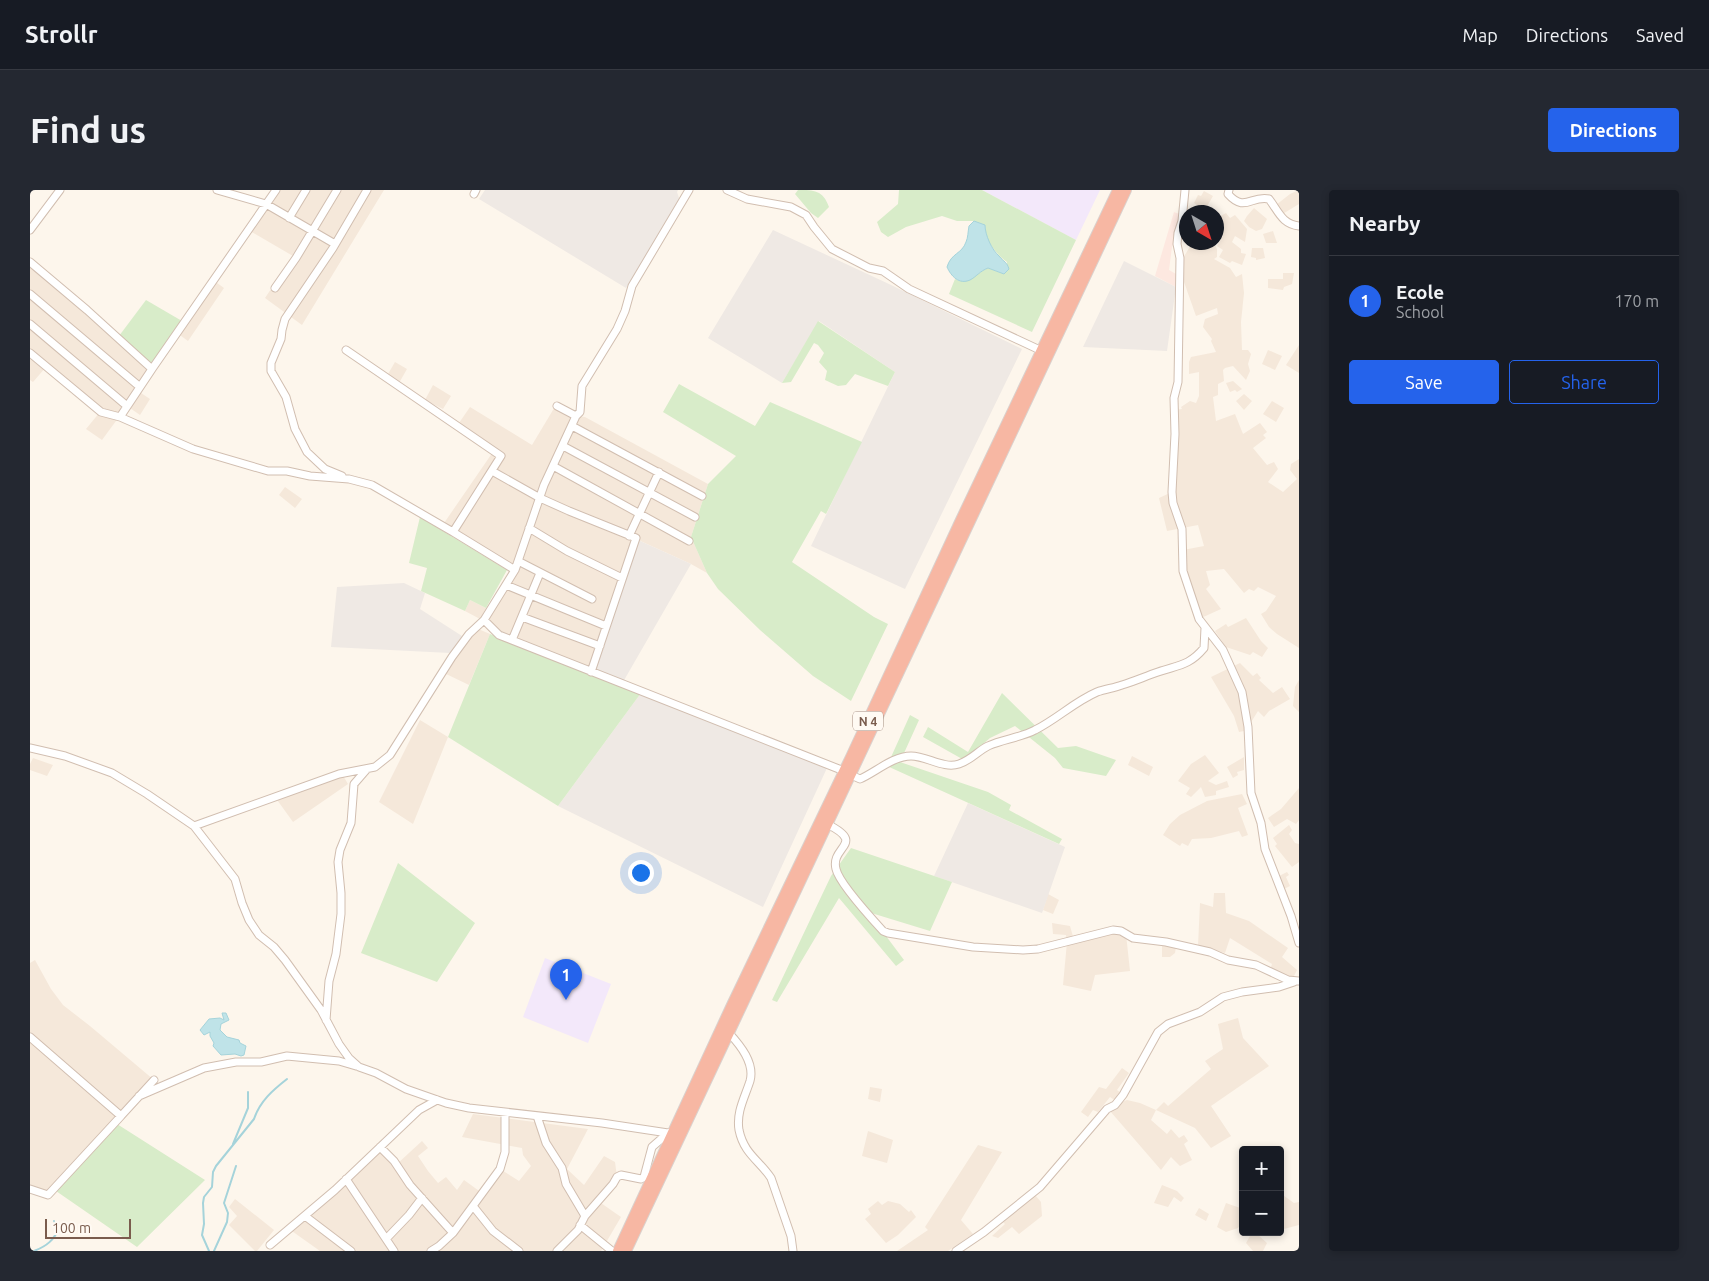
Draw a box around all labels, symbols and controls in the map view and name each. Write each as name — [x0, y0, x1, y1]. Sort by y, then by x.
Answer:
text: Strollr — [25, 21, 98, 48]
text: Map — [1462, 25, 1498, 45]
text: Directions — [1526, 25, 1608, 45]
text: Saved — [1636, 25, 1684, 45]
button: Directions — [1548, 108, 1679, 152]
text: Find us — [30, 110, 146, 150]
north arrow — [1179, 205, 1224, 250]
text: Nearby — [1349, 211, 1420, 235]
text: Ecole — [1396, 281, 1444, 303]
text: 1 — [1360, 292, 1370, 310]
text: 170 m — [1614, 292, 1659, 310]
text: School — [1396, 303, 1444, 321]
button: Save — [1349, 360, 1499, 404]
button: Share — [1509, 360, 1659, 404]
road number: N 4 — [853, 712, 883, 730]
your location — [628, 860, 654, 886]
pin: 1 — [550, 959, 582, 1000]
map controls — [1239, 1146, 1284, 1236]
button: + — [1239, 1146, 1284, 1191]
button: − — [1239, 1191, 1284, 1236]
scale bar — [45, 1216, 131, 1239]
text: 100 m — [52, 1220, 91, 1236]

